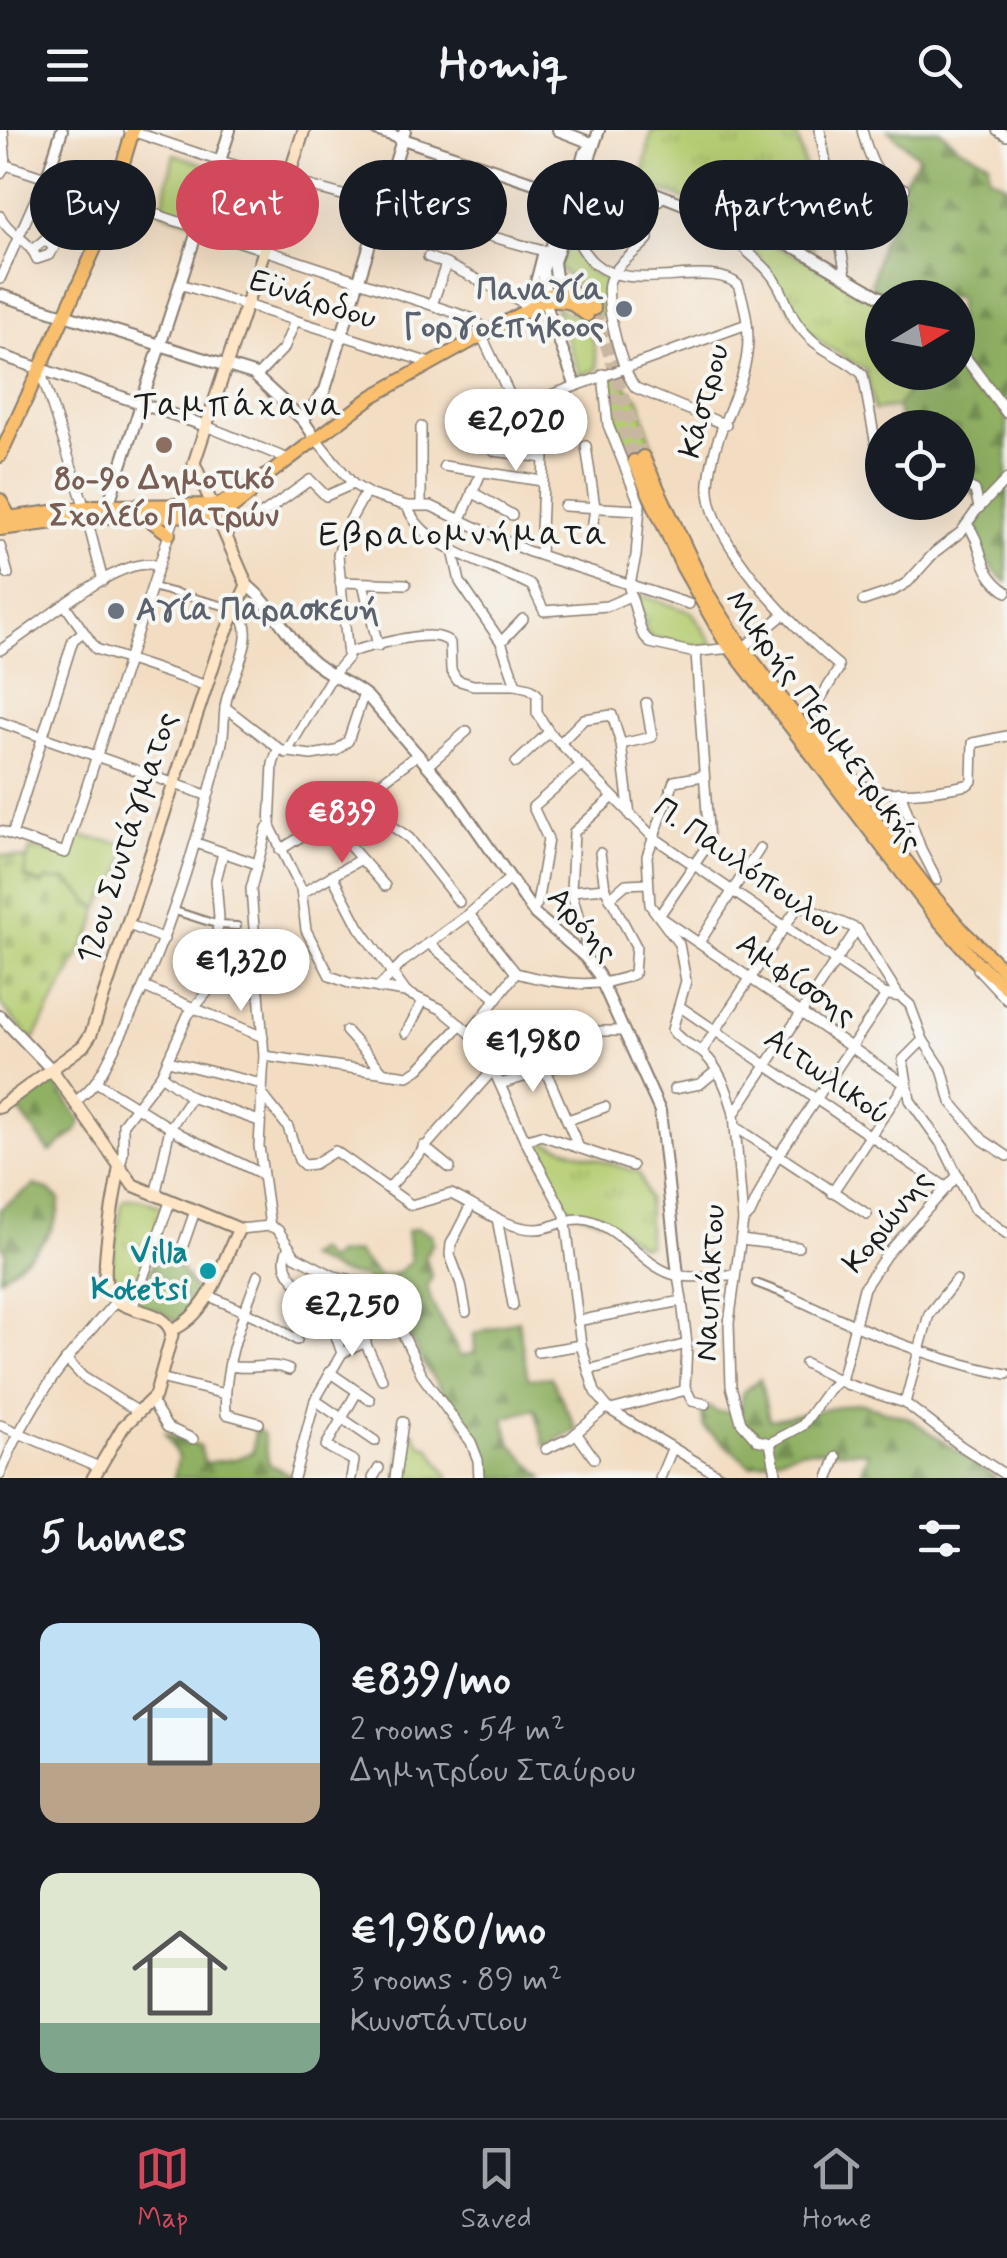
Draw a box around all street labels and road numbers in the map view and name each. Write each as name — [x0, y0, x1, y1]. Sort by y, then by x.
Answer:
street label: Εϋνάρδου — [244, 260, 382, 340]
street label: Κάστρου — [670, 339, 740, 463]
street label: Μικρής Περιμετρικής — [714, 582, 932, 860]
street label: 12ου Συντάγματος — [67, 707, 189, 969]
street label: Π. Παυλόπουλου — [645, 788, 849, 948]
street label: Αρόης — [537, 878, 627, 972]
street label: Αμφίσσης — [728, 923, 864, 1037]
street label: Αιτωλικού — [755, 1018, 899, 1136]
street label: Κορώνης — [833, 1161, 943, 1283]
street label: Ναυπάκτου — [686, 1203, 736, 1363]

